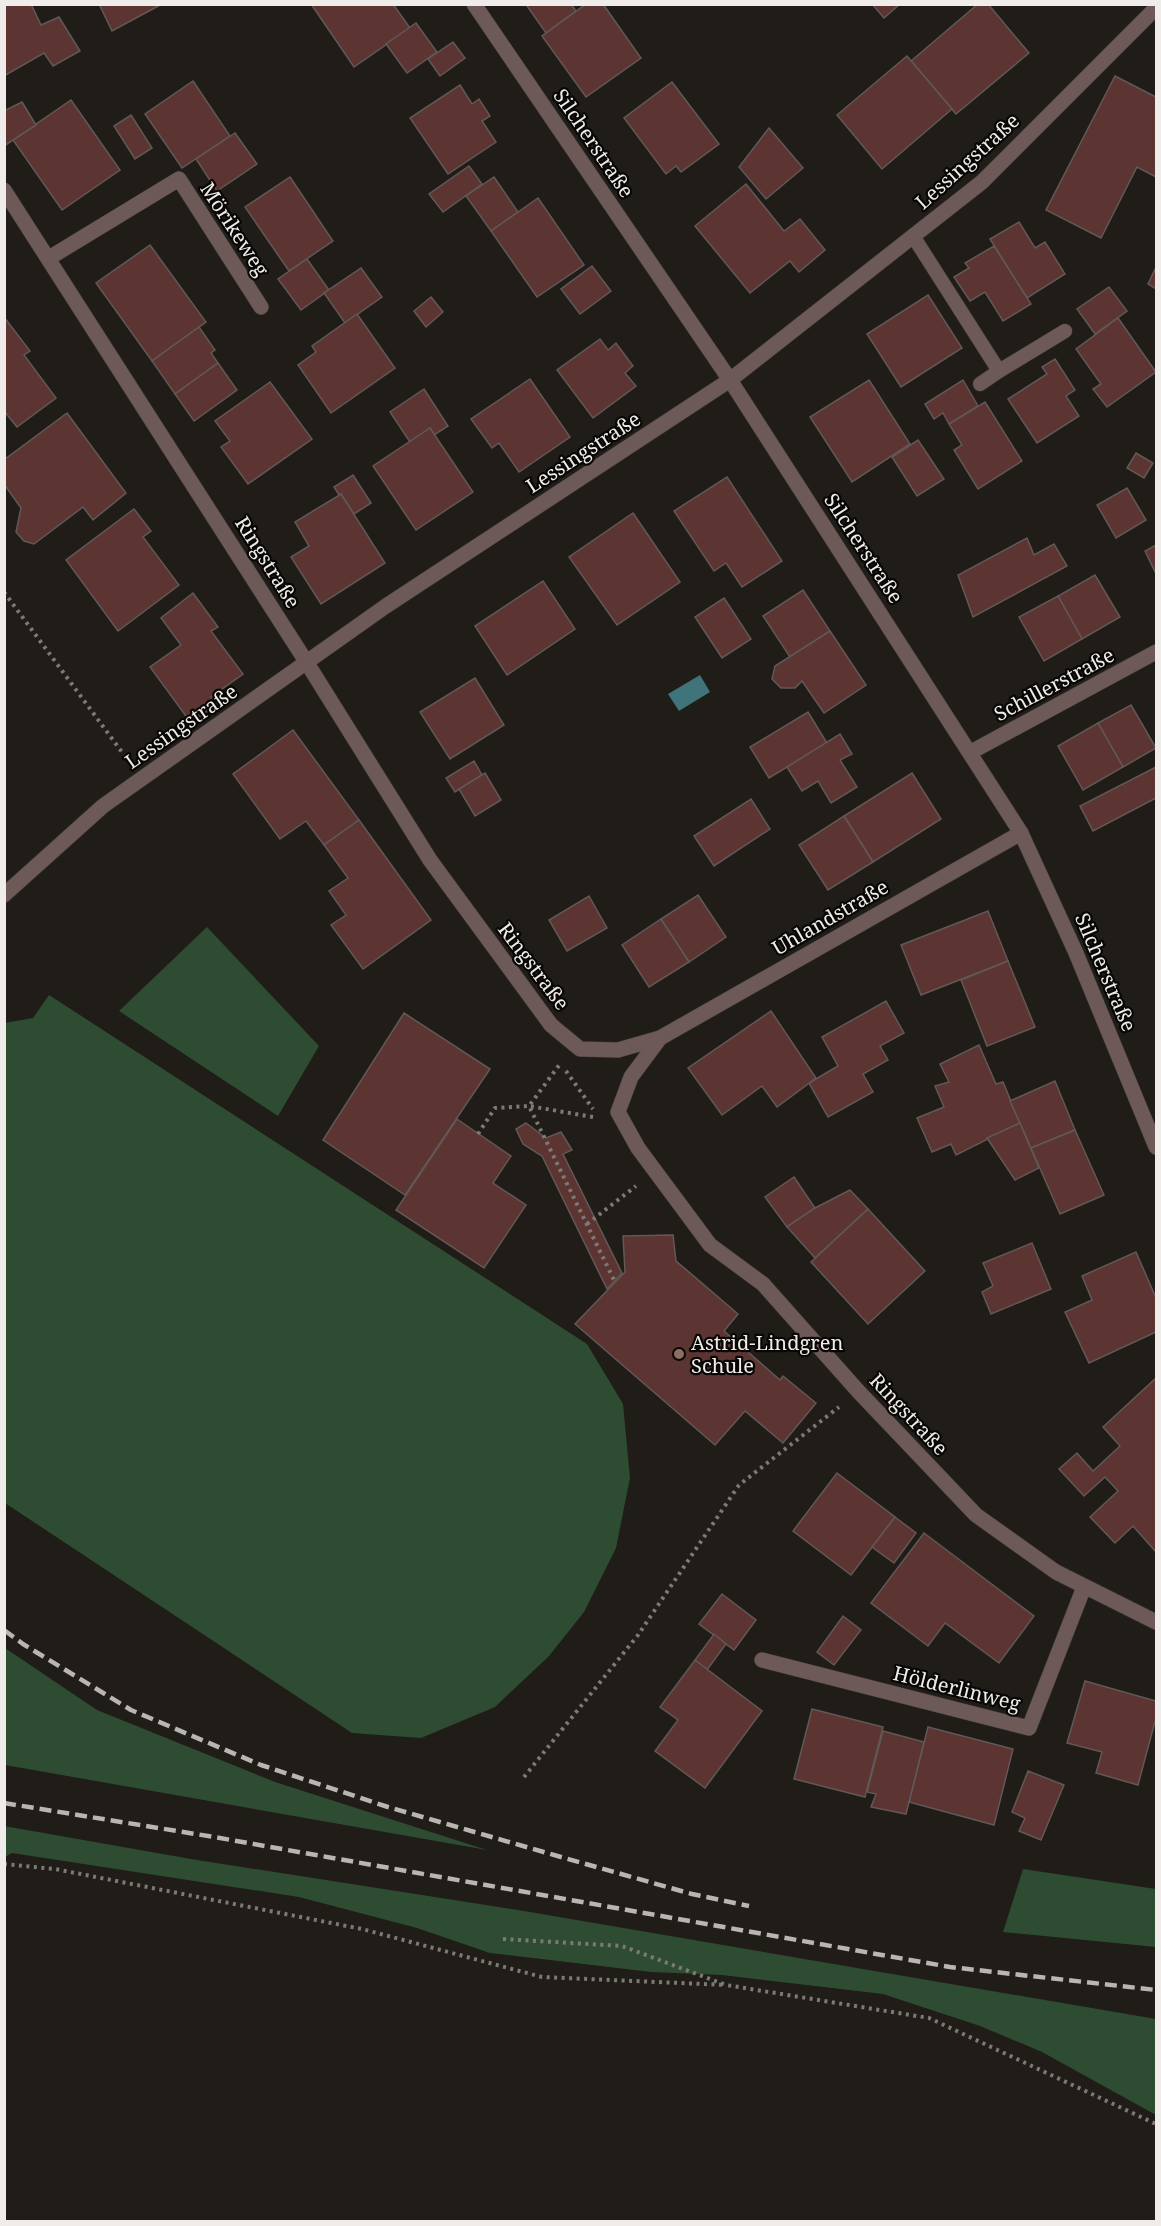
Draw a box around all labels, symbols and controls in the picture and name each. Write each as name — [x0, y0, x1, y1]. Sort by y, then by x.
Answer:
street label: Silcherstraße — [548, 83, 640, 203]
street label: Lessingstraße — [909, 107, 1025, 215]
street label: Mörikeweg — [195, 177, 276, 281]
street label: Lessingstraße — [521, 405, 645, 499]
street label: Silcherstraße — [818, 488, 910, 608]
street label: Ringstraße — [229, 511, 307, 613]
street label: Schillerstraße — [989, 641, 1119, 727]
street label: Lessingstraße — [119, 677, 243, 775]
street label: Uhlandstraße — [767, 873, 893, 961]
street label: Silcherstraße — [1069, 909, 1143, 1035]
street label: Ringstraße — [492, 917, 576, 1015]
place label: Astrid-Lindgren Schule — [691, 1329, 843, 1379]
marker: Astrid-Lindgren Schule — [672, 1347, 686, 1361]
street label: Ringstraße — [864, 1367, 954, 1461]
street label: Hölderlinweg — [891, 1659, 1024, 1717]

